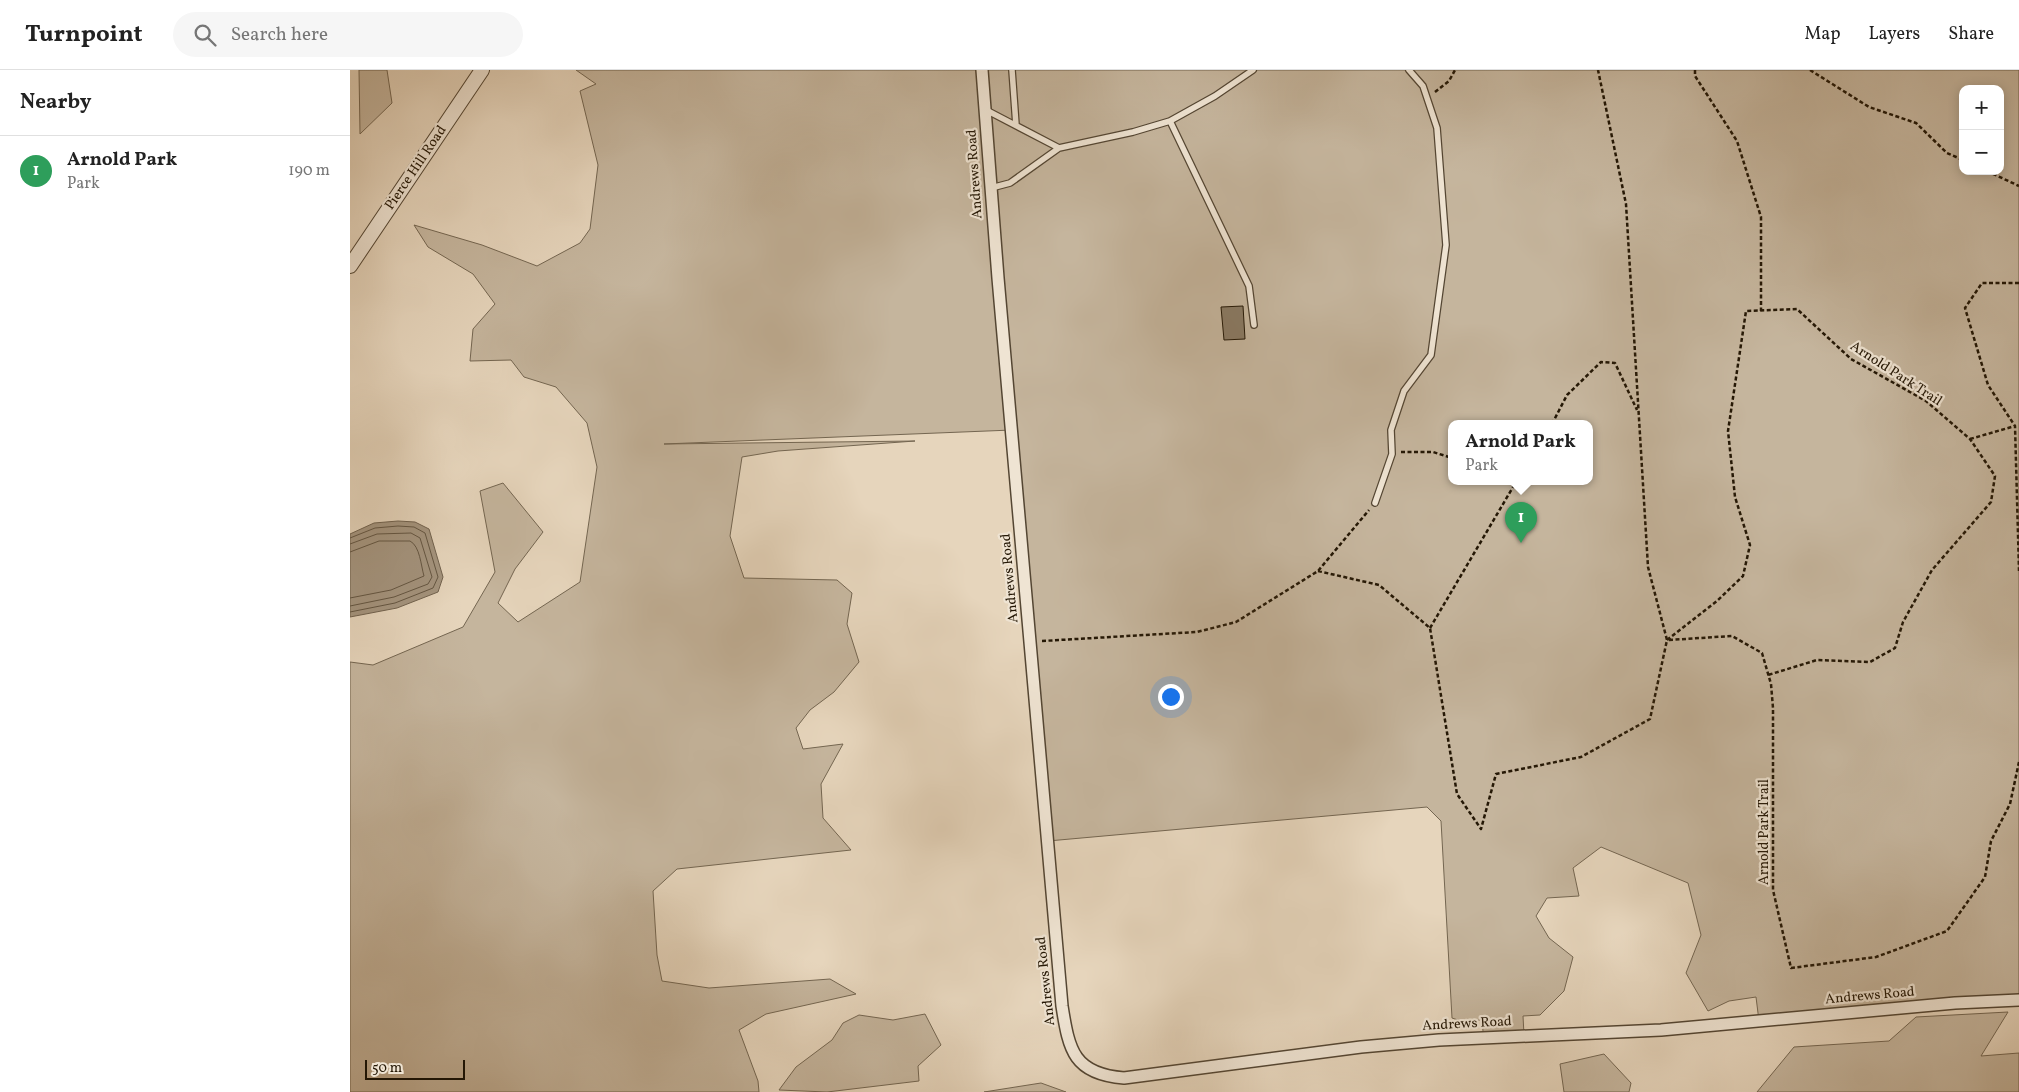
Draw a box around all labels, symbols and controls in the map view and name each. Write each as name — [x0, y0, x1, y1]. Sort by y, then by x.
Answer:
search box — [173, 12, 523, 57]
text: Turnpoint — [25, 18, 143, 52]
icon: search — [191, 21, 219, 49]
text: Search here — [231, 22, 328, 48]
text: Map — [1804, 22, 1840, 47]
text: Layers — [1868, 22, 1920, 47]
text: Share — [1948, 22, 1994, 47]
map controls — [1959, 85, 2004, 175]
button: + — [1959, 85, 2004, 130]
text: Nearby — [20, 88, 91, 117]
street label: Pierce Hill Road — [381, 122, 451, 214]
street label: Andrews Road — [962, 128, 988, 219]
button: − — [1959, 130, 2004, 175]
text: Arnold Park — [67, 147, 177, 173]
text: 1 — [33, 160, 39, 182]
text: 190 m — [288, 160, 330, 182]
text: Park — [67, 173, 100, 195]
street label: Arnold Park Trail — [1846, 337, 1946, 411]
popup — [1448, 420, 1593, 485]
text: Arnold Park — [1465, 429, 1576, 455]
text: Park — [1465, 455, 1498, 477]
pin: 1 — [1505, 502, 1537, 543]
street label: Andrews Road — [997, 532, 1023, 624]
your location — [1158, 684, 1184, 710]
street label: Arnold Park Trail — [1755, 779, 1774, 885]
street label: Andrews Road — [1032, 935, 1060, 1027]
street label: Andrews Road — [1824, 983, 1916, 1009]
street label: Andrews Road — [1422, 1012, 1512, 1036]
scale bar — [365, 1057, 465, 1080]
text: 50 m — [372, 1059, 402, 1078]

